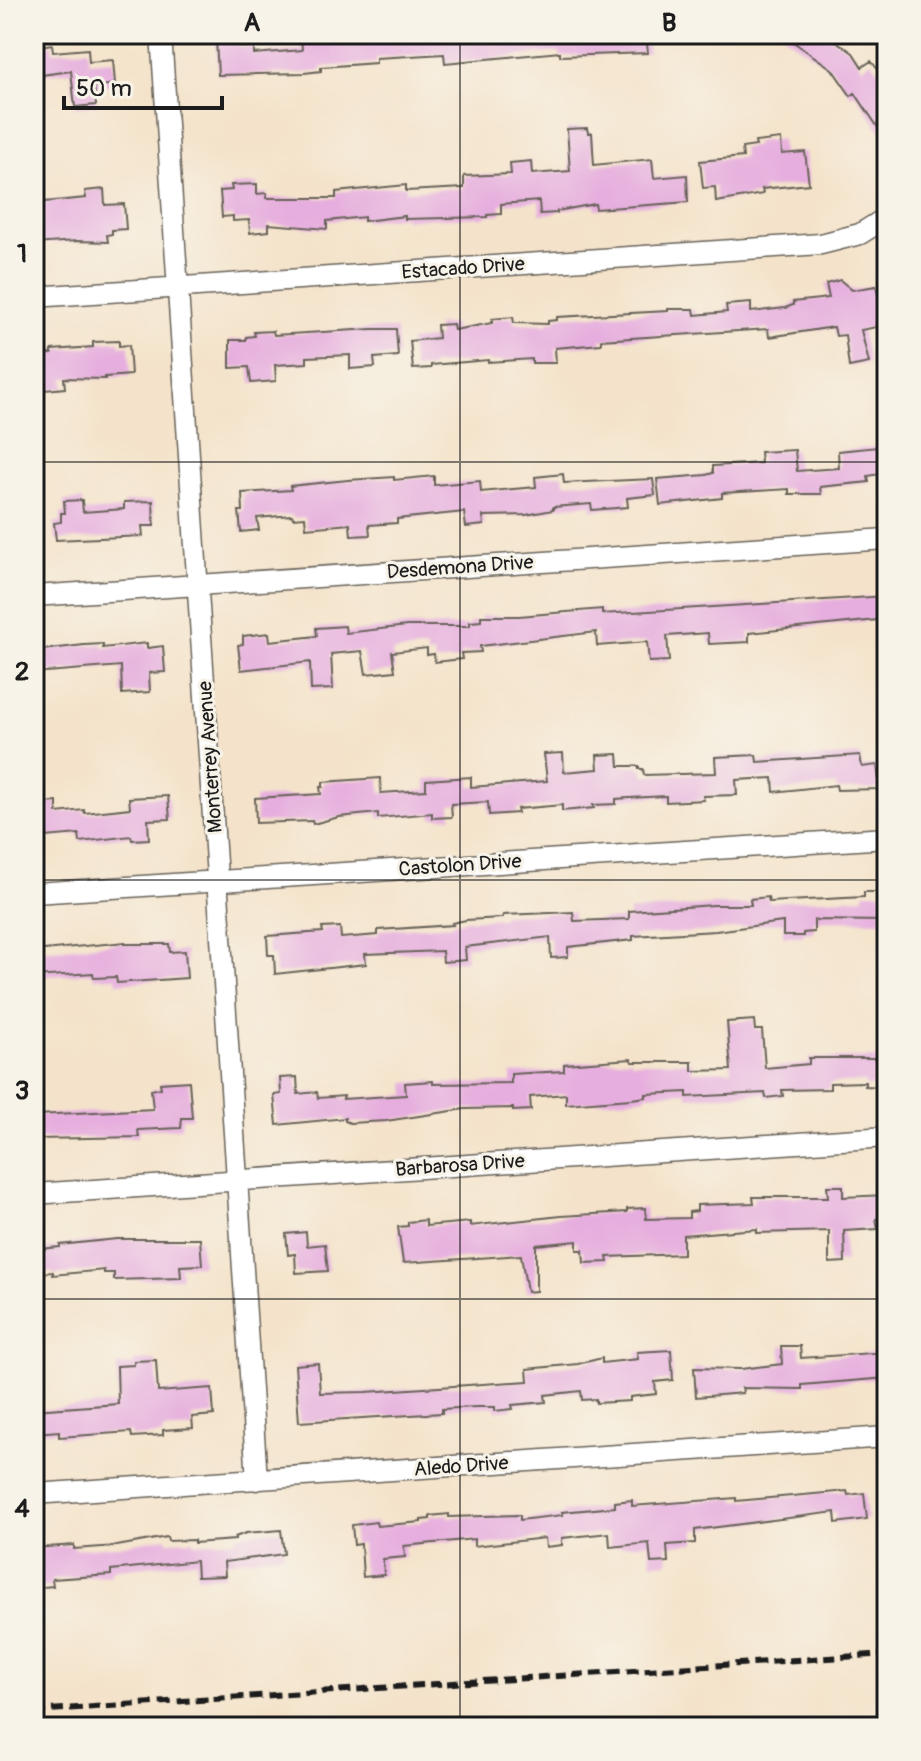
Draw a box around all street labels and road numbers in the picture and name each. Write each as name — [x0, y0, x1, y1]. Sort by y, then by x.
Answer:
street label: Estacado Drive — [401, 251, 526, 285]
street label: Desdemona Drive — [386, 549, 534, 585]
street label: Monterrey Avenue — [192, 680, 228, 834]
street label: Castolon Drive — [398, 848, 522, 882]
street label: Barbarosa Drive — [394, 1148, 526, 1182]
street label: Aledo Drive — [413, 1450, 509, 1482]

